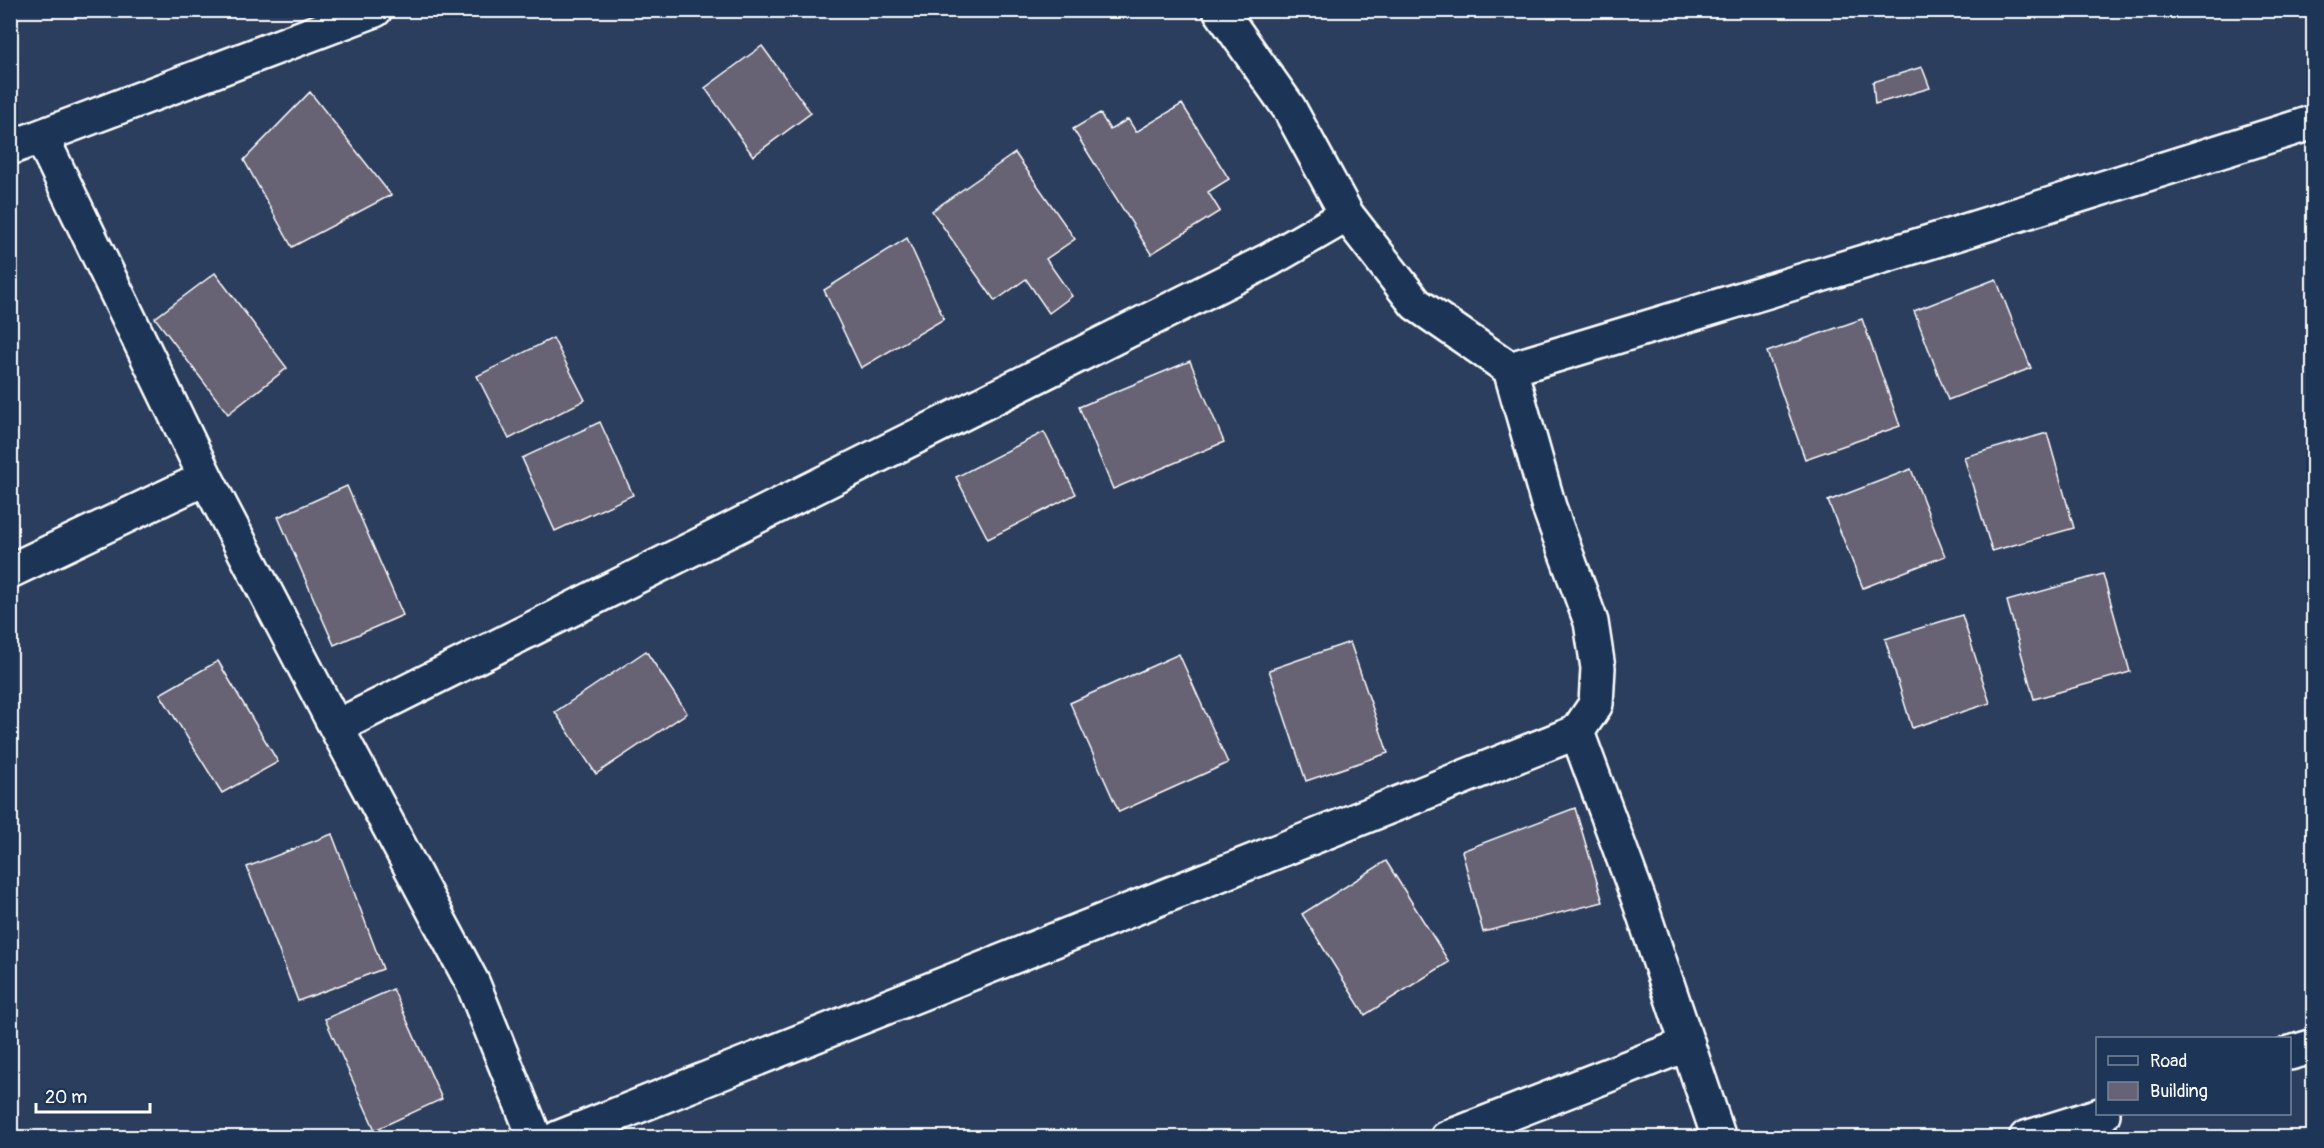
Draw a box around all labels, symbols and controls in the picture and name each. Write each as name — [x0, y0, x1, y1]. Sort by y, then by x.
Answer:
legend — [2096, 1037, 2291, 1115]
text: Road — [2150, 1050, 2187, 1073]
scale bar — [36, 1076, 150, 1114]
text: Building — [2150, 1080, 2208, 1103]
text: 20 m — [45, 1086, 87, 1109]

